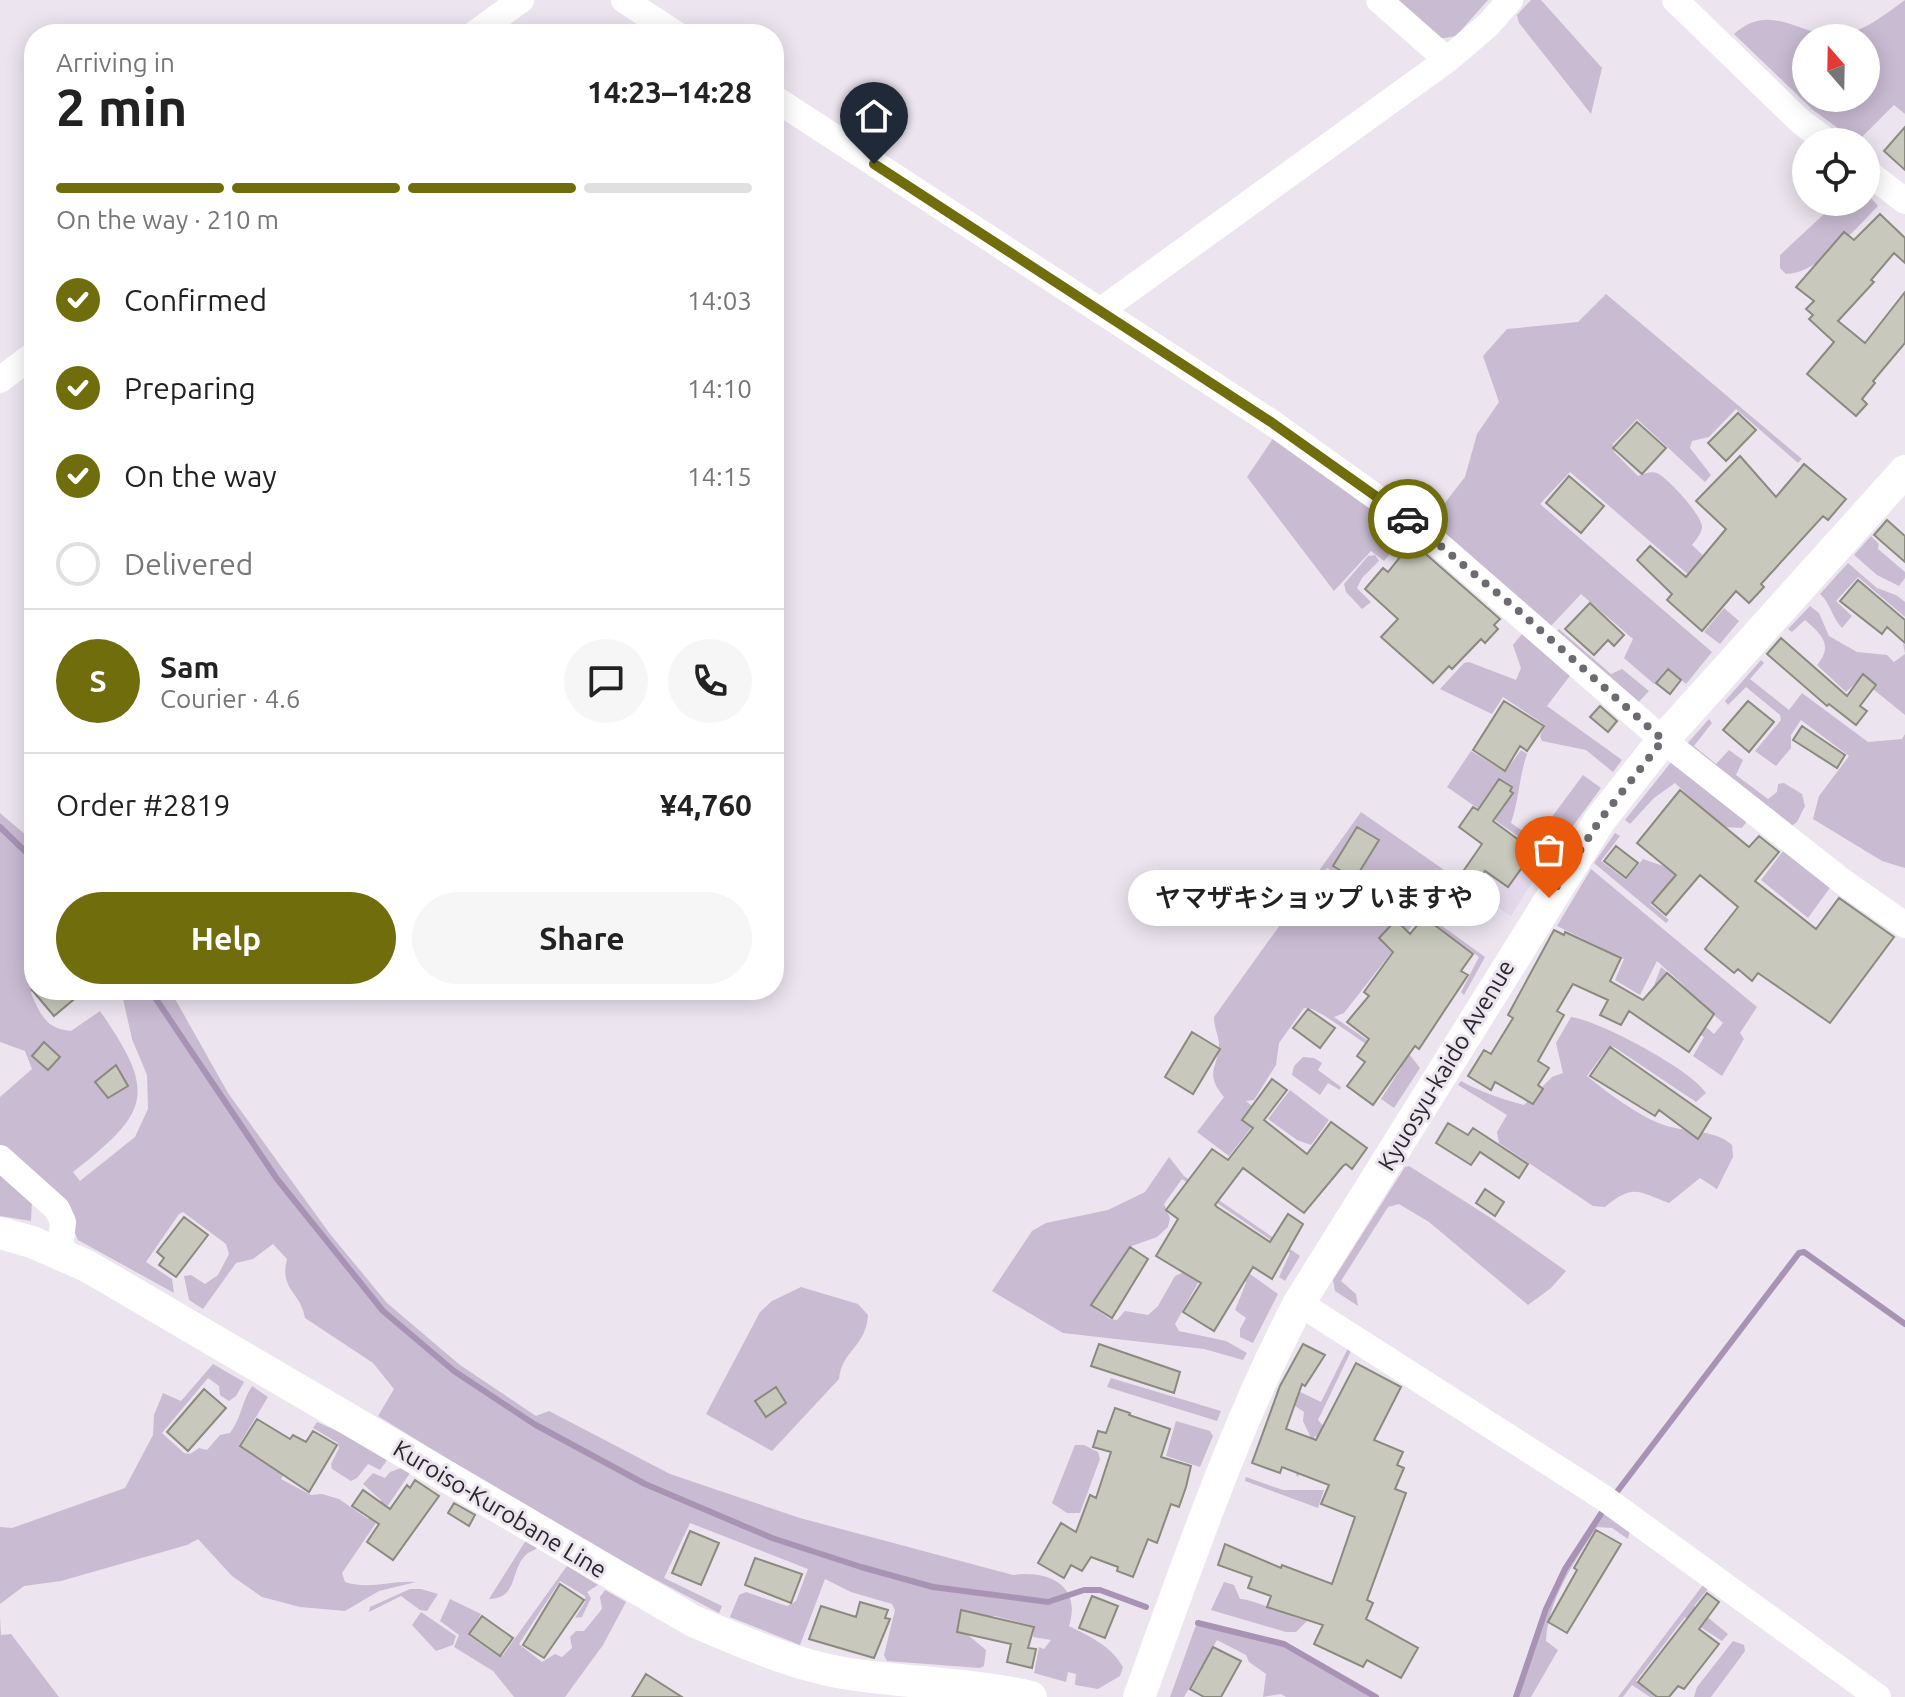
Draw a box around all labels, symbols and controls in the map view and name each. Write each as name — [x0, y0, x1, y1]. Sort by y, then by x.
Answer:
north arrow — [1792, 24, 1880, 112]
map controls — [1792, 24, 1880, 216]
text: Arriving in — [56, 48, 175, 77]
text: 14:23–14:28 — [587, 75, 752, 109]
text: 2 min — [56, 78, 187, 136]
pin — [840, 82, 908, 164]
icon: home — [852, 94, 896, 138]
button: locate — [1792, 128, 1880, 216]
text: On the way · 210 m — [56, 205, 279, 234]
icon: check — [56, 278, 100, 322]
text: Confirmed — [124, 283, 267, 317]
text: 14:03 — [687, 286, 752, 315]
icon: check — [56, 366, 100, 410]
text: Preparing — [124, 371, 256, 405]
text: 14:10 — [687, 374, 752, 403]
icon: check — [56, 454, 100, 498]
text: On the way — [124, 459, 277, 493]
text: 14:15 — [687, 462, 752, 491]
courier — [1368, 479, 1448, 559]
icon: car — [1386, 497, 1430, 541]
text: Delivered — [124, 547, 253, 581]
button: chat — [564, 639, 648, 723]
button: phone — [668, 639, 752, 723]
text: Sam — [160, 650, 219, 684]
text: S — [89, 664, 107, 698]
text: Courier · 4.6 — [160, 684, 300, 713]
text: Order #2819 — [56, 788, 230, 822]
text: ¥4,760 — [660, 788, 752, 822]
pin — [1515, 816, 1583, 898]
icon: bag — [1527, 828, 1571, 872]
callout: ヤマザキショップ いますや — [1129, 870, 1501, 926]
text: ヤマザキショップ いますや — [1155, 883, 1473, 912]
button: Help — [56, 892, 396, 984]
button: Share — [412, 892, 752, 984]
street label: Kyuosyu-kaido Avenue — [1372, 955, 1520, 1175]
street label: Kuroiso-Kurobane Line — [389, 1435, 611, 1583]

